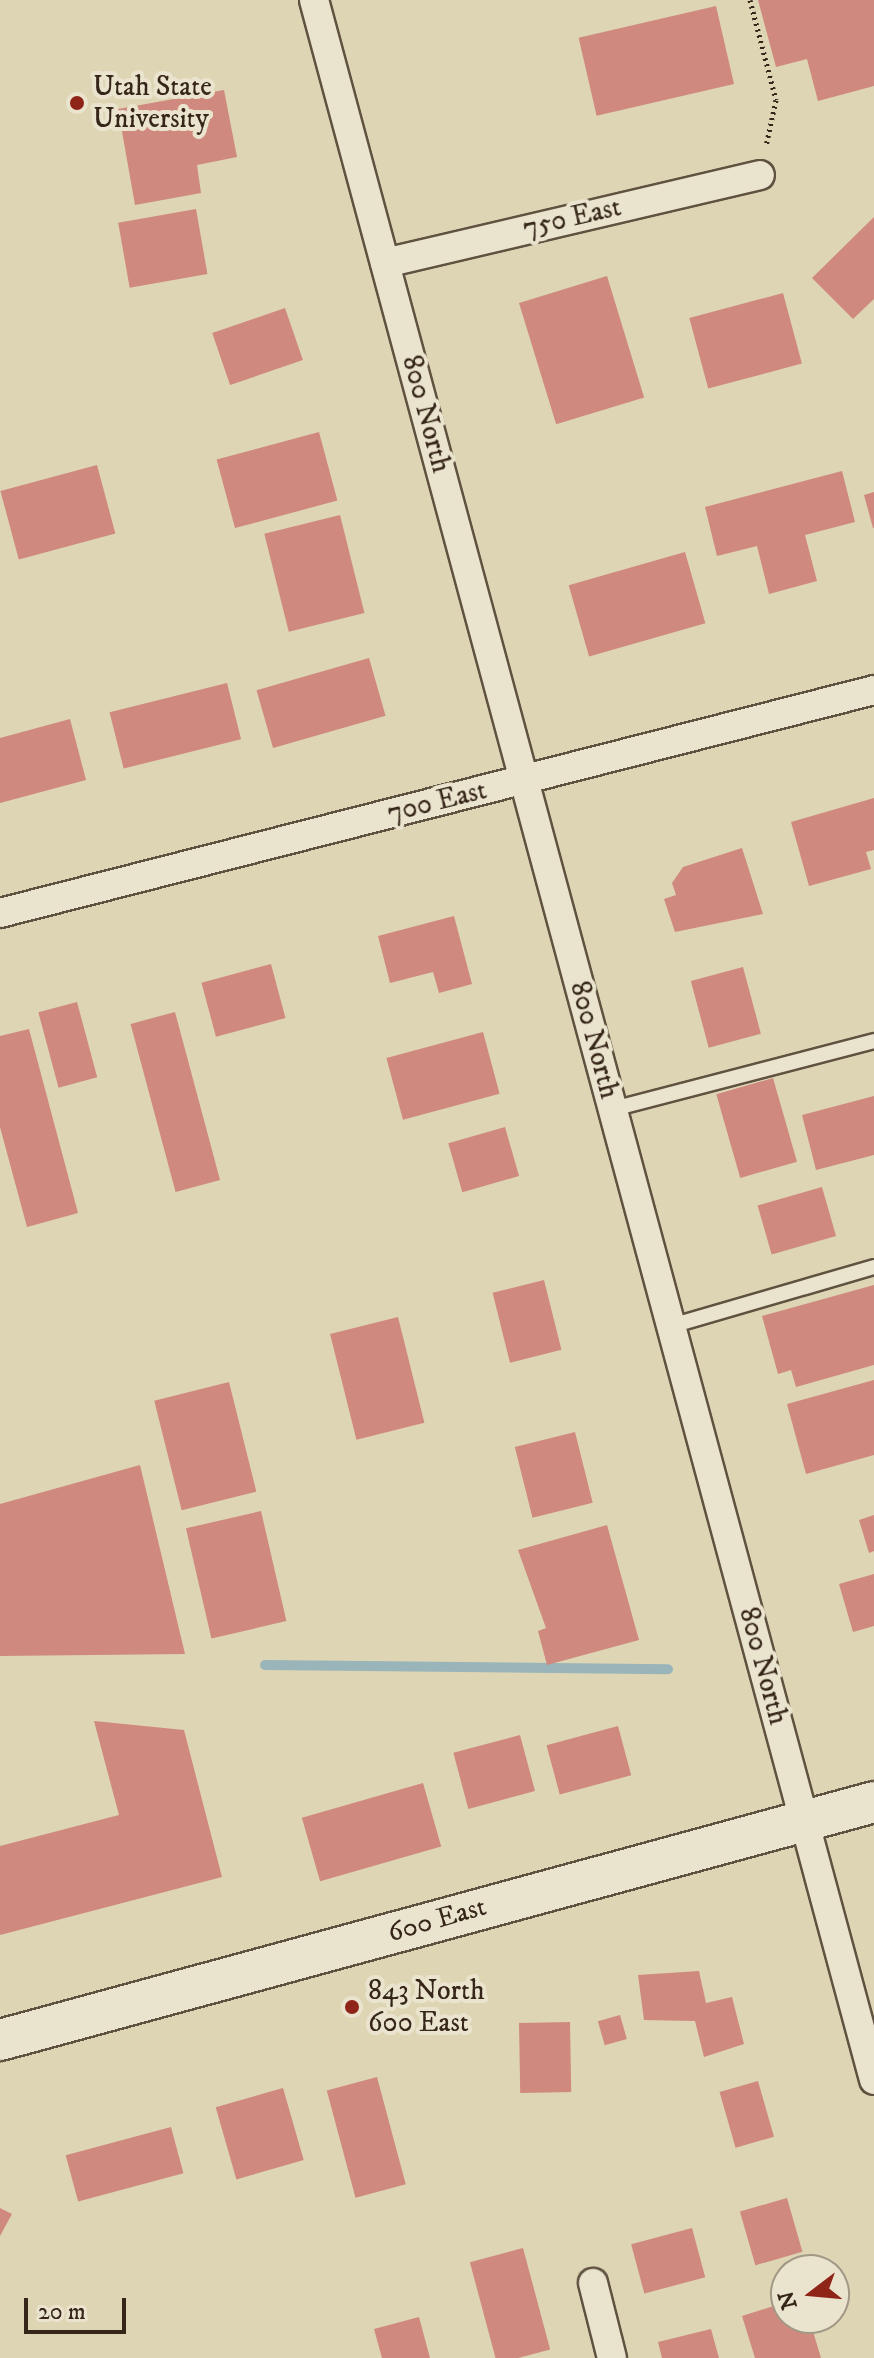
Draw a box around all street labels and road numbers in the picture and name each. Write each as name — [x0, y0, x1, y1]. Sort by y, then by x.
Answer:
street label: 750 East — [520, 190, 624, 246]
street label: 800 North — [394, 352, 458, 476]
street label: 700 East — [384, 773, 490, 831]
street label: 800 North — [562, 978, 626, 1102]
street label: 800 North — [731, 1604, 795, 1728]
street label: 600 East — [384, 1890, 490, 1950]

